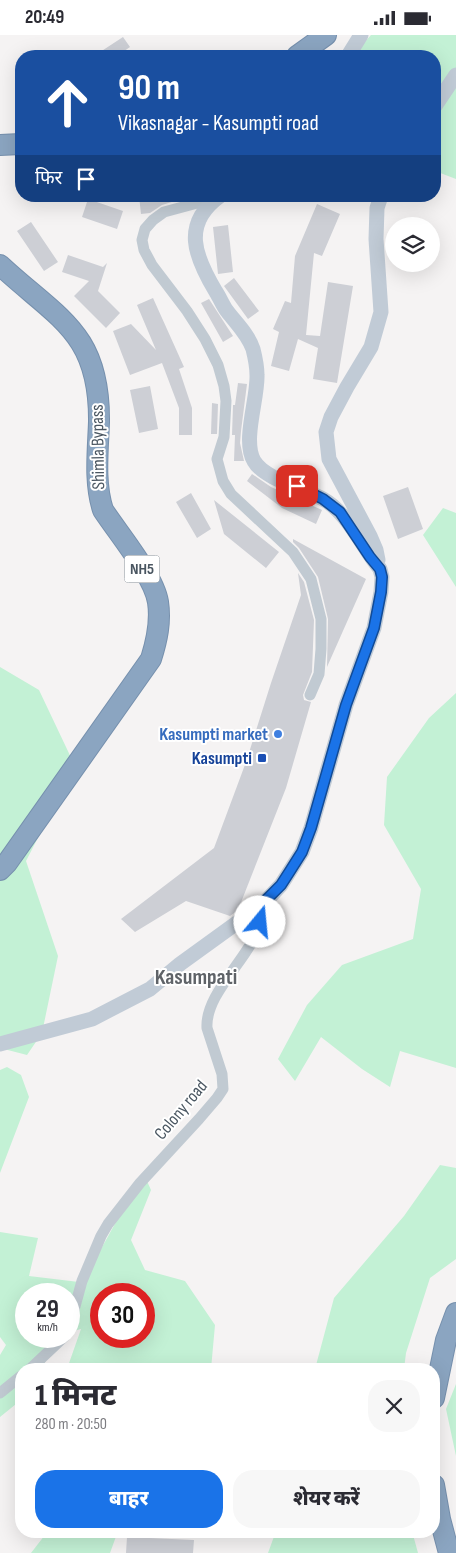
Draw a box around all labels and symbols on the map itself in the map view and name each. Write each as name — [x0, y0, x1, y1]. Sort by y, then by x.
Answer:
street label: Shimla Bypass — [87, 404, 109, 490]
pin — [276, 465, 318, 507]
road number: NH5 — [124, 555, 160, 583]
place label: Kasumpti market — [159, 724, 268, 745]
marker: Kasumpti market — [272, 728, 284, 740]
place label: Kasumpti — [192, 748, 252, 769]
marker: Kasumpti — [256, 752, 268, 764]
position arrow — [233, 895, 285, 947]
district label: Kasumpati — [155, 964, 237, 991]
street label: Colony road — [150, 1076, 212, 1144]
speed limit sign: 30 — [90, 1283, 155, 1348]

